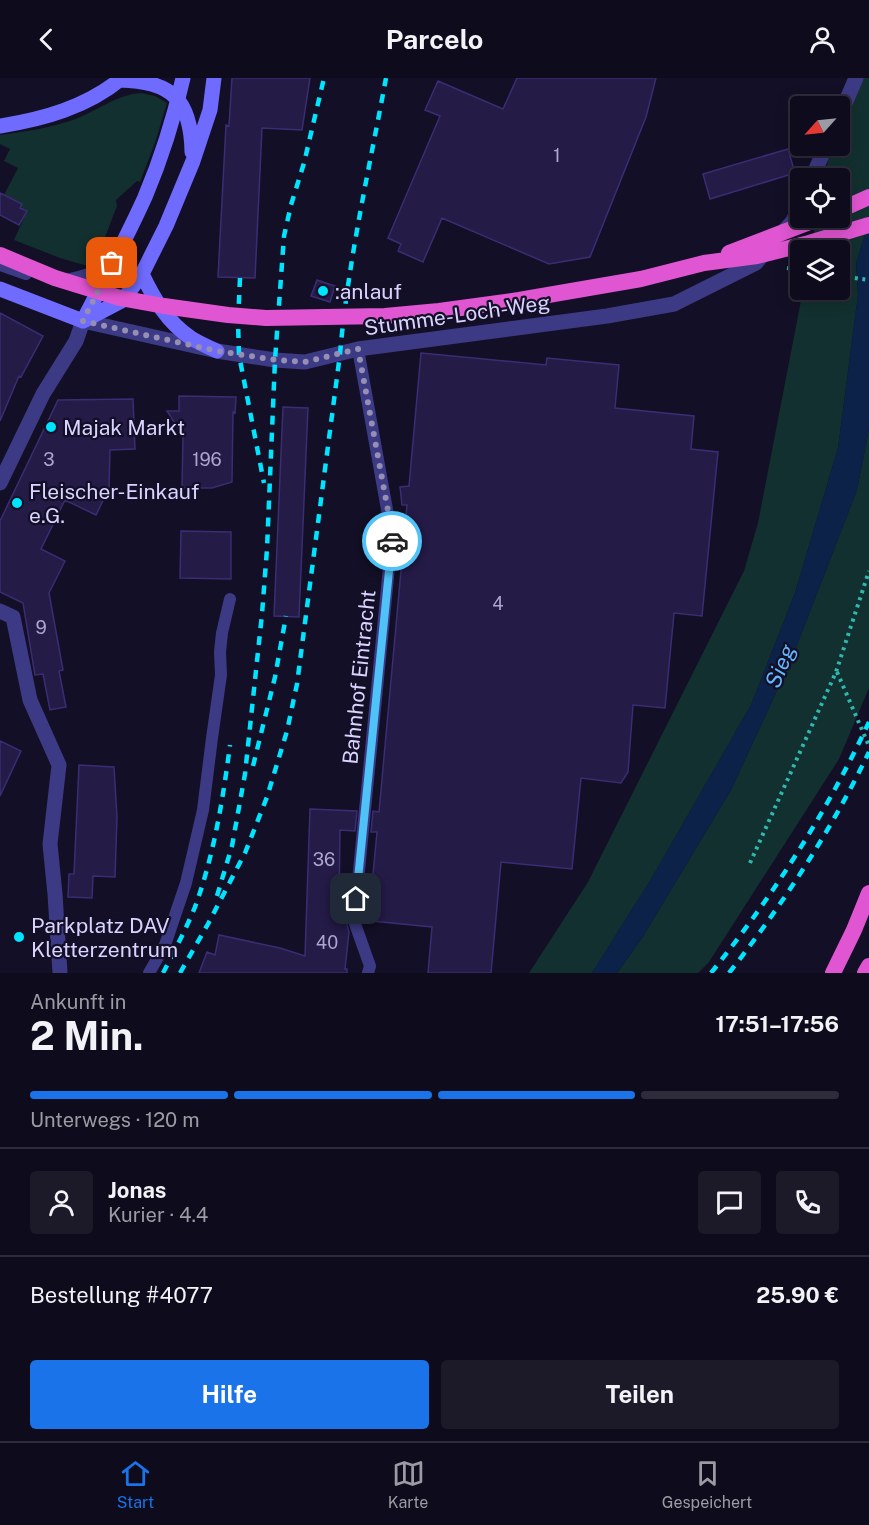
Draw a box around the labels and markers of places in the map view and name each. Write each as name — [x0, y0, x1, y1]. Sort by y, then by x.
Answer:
pin — [86, 237, 137, 288]
place label: :anlauf — [335, 279, 402, 304]
marker: :anlauf — [316, 284, 330, 298]
place label: Majak Markt — [63, 415, 185, 440]
marker: Majak Markt — [44, 420, 58, 434]
place label: Fleischer-Einkauf e.G. — [29, 479, 199, 528]
marker: Fleischer-Einkauf e.G. — [10, 496, 24, 510]
pin — [330, 873, 381, 924]
place label: Parkplatz DAV Kletterzentrum — [31, 913, 178, 962]
marker: Parkplatz DAV Kletterzentrum — [12, 930, 26, 944]

